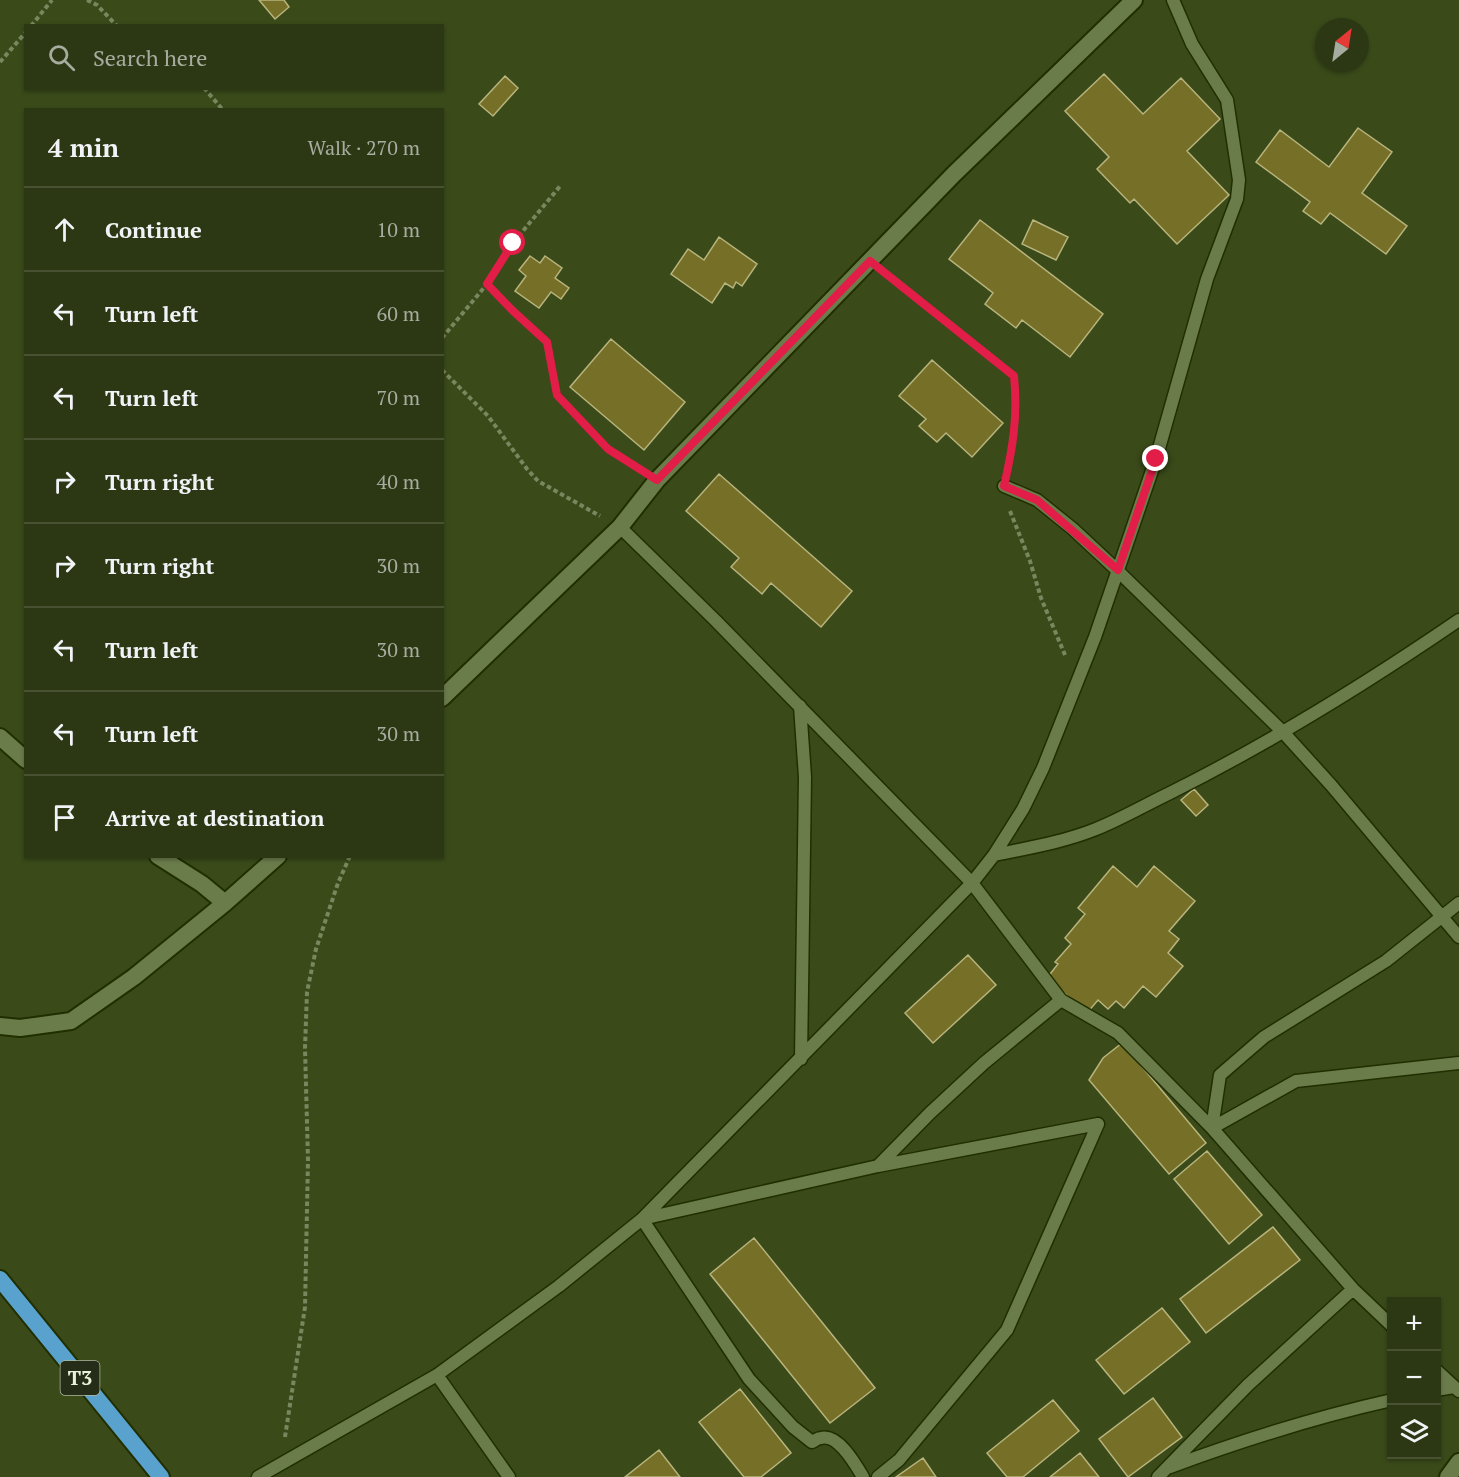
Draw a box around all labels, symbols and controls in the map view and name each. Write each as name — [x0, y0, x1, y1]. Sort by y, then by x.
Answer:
north arrow — [1315, 18, 1369, 72]
search box — [24, 24, 444, 90]
icon: search — [45, 41, 78, 74]
text: Search here — [93, 43, 207, 72]
text: 4 min — [48, 130, 119, 164]
text: Walk · 270 m — [308, 134, 420, 161]
icon: ahead — [48, 213, 81, 246]
text: Continue — [105, 215, 202, 244]
text: 10 m — [377, 216, 420, 243]
route start — [499, 229, 525, 255]
icon: left — [48, 297, 81, 330]
text: Turn left — [105, 299, 198, 328]
text: 60 m — [377, 300, 420, 327]
icon: left — [48, 381, 81, 414]
text: Turn left — [105, 383, 198, 412]
text: 70 m — [377, 384, 420, 411]
route end — [1142, 445, 1168, 471]
icon: right — [48, 465, 81, 498]
text: Turn right — [105, 467, 214, 496]
text: 40 m — [377, 468, 420, 495]
icon: right — [48, 549, 81, 582]
text: Turn right — [105, 551, 214, 580]
text: 30 m — [377, 552, 420, 579]
icon: left — [48, 633, 81, 666]
text: Turn left — [105, 635, 198, 664]
text: 30 m — [377, 636, 420, 663]
icon: left — [48, 717, 81, 750]
text: Turn left — [105, 719, 198, 748]
text: 30 m — [377, 720, 420, 747]
icon: arrive — [48, 801, 81, 834]
text: Arrive at destination — [105, 803, 324, 832]
map controls — [1387, 1297, 1441, 1459]
button: + — [1387, 1297, 1441, 1351]
button: − — [1387, 1351, 1441, 1405]
road number: T3 — [60, 1361, 100, 1395]
button: layers — [1387, 1405, 1441, 1459]

